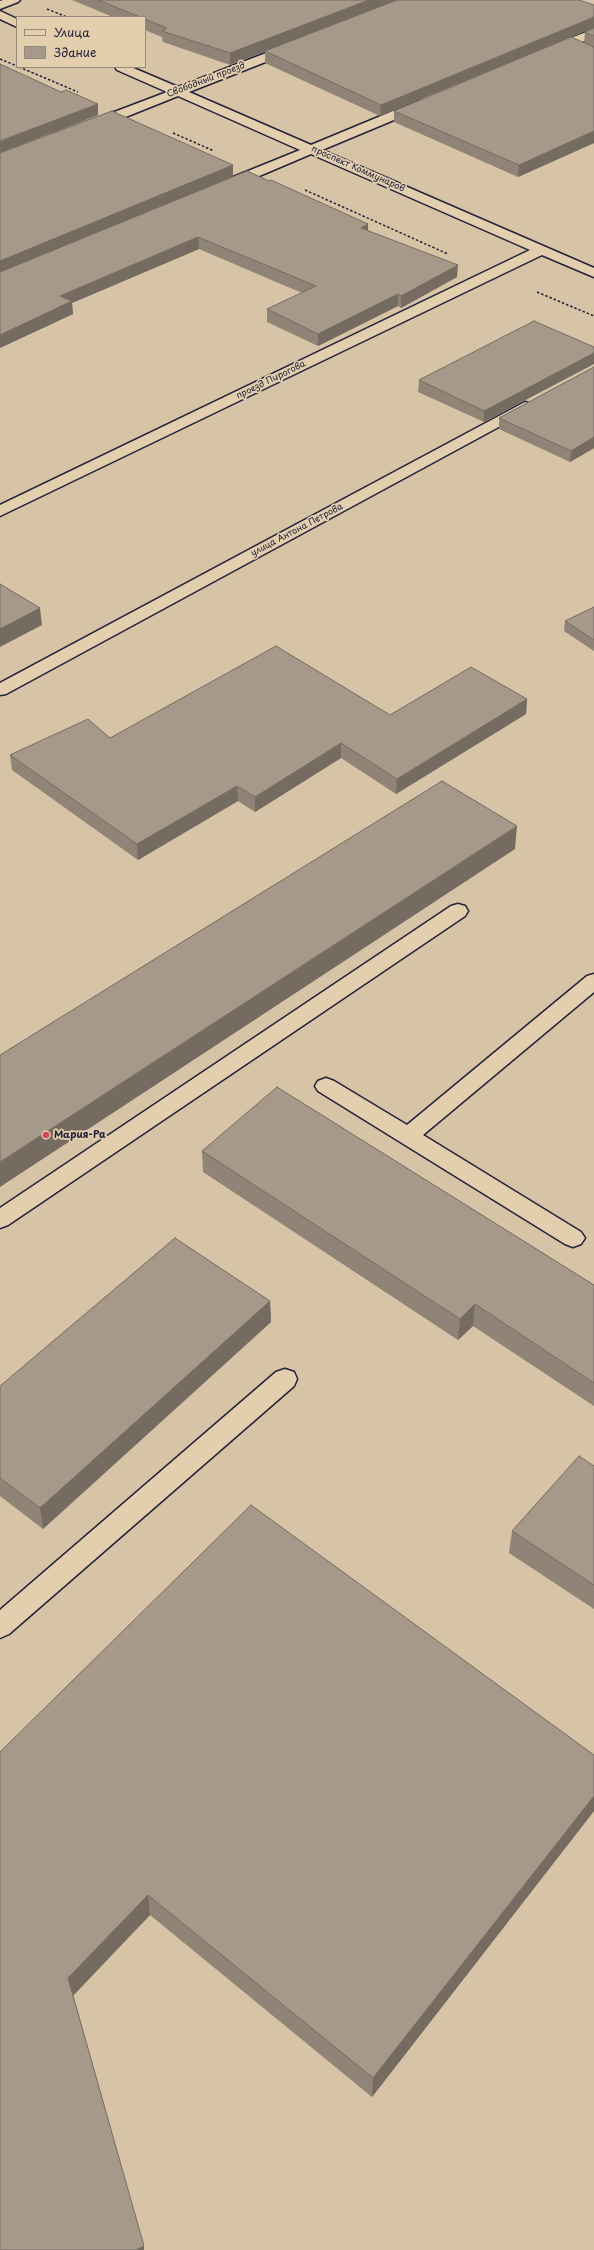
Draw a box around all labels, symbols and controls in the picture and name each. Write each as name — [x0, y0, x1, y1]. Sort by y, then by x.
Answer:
legend — [16, 16, 146, 68]
text: Улица — [54, 23, 90, 41]
text: Здание — [54, 43, 96, 61]
street label: Свободный проезд — [165, 60, 247, 100]
street label: проспект Коммунаров — [310, 144, 406, 194]
street label: проезд Пирогова — [235, 359, 307, 401]
street label: улица Антона Петрова — [249, 501, 345, 559]
place label: Мария-Ра — [54, 1129, 106, 1141]
marker: Мария-Ра — [41, 1130, 51, 1140]

